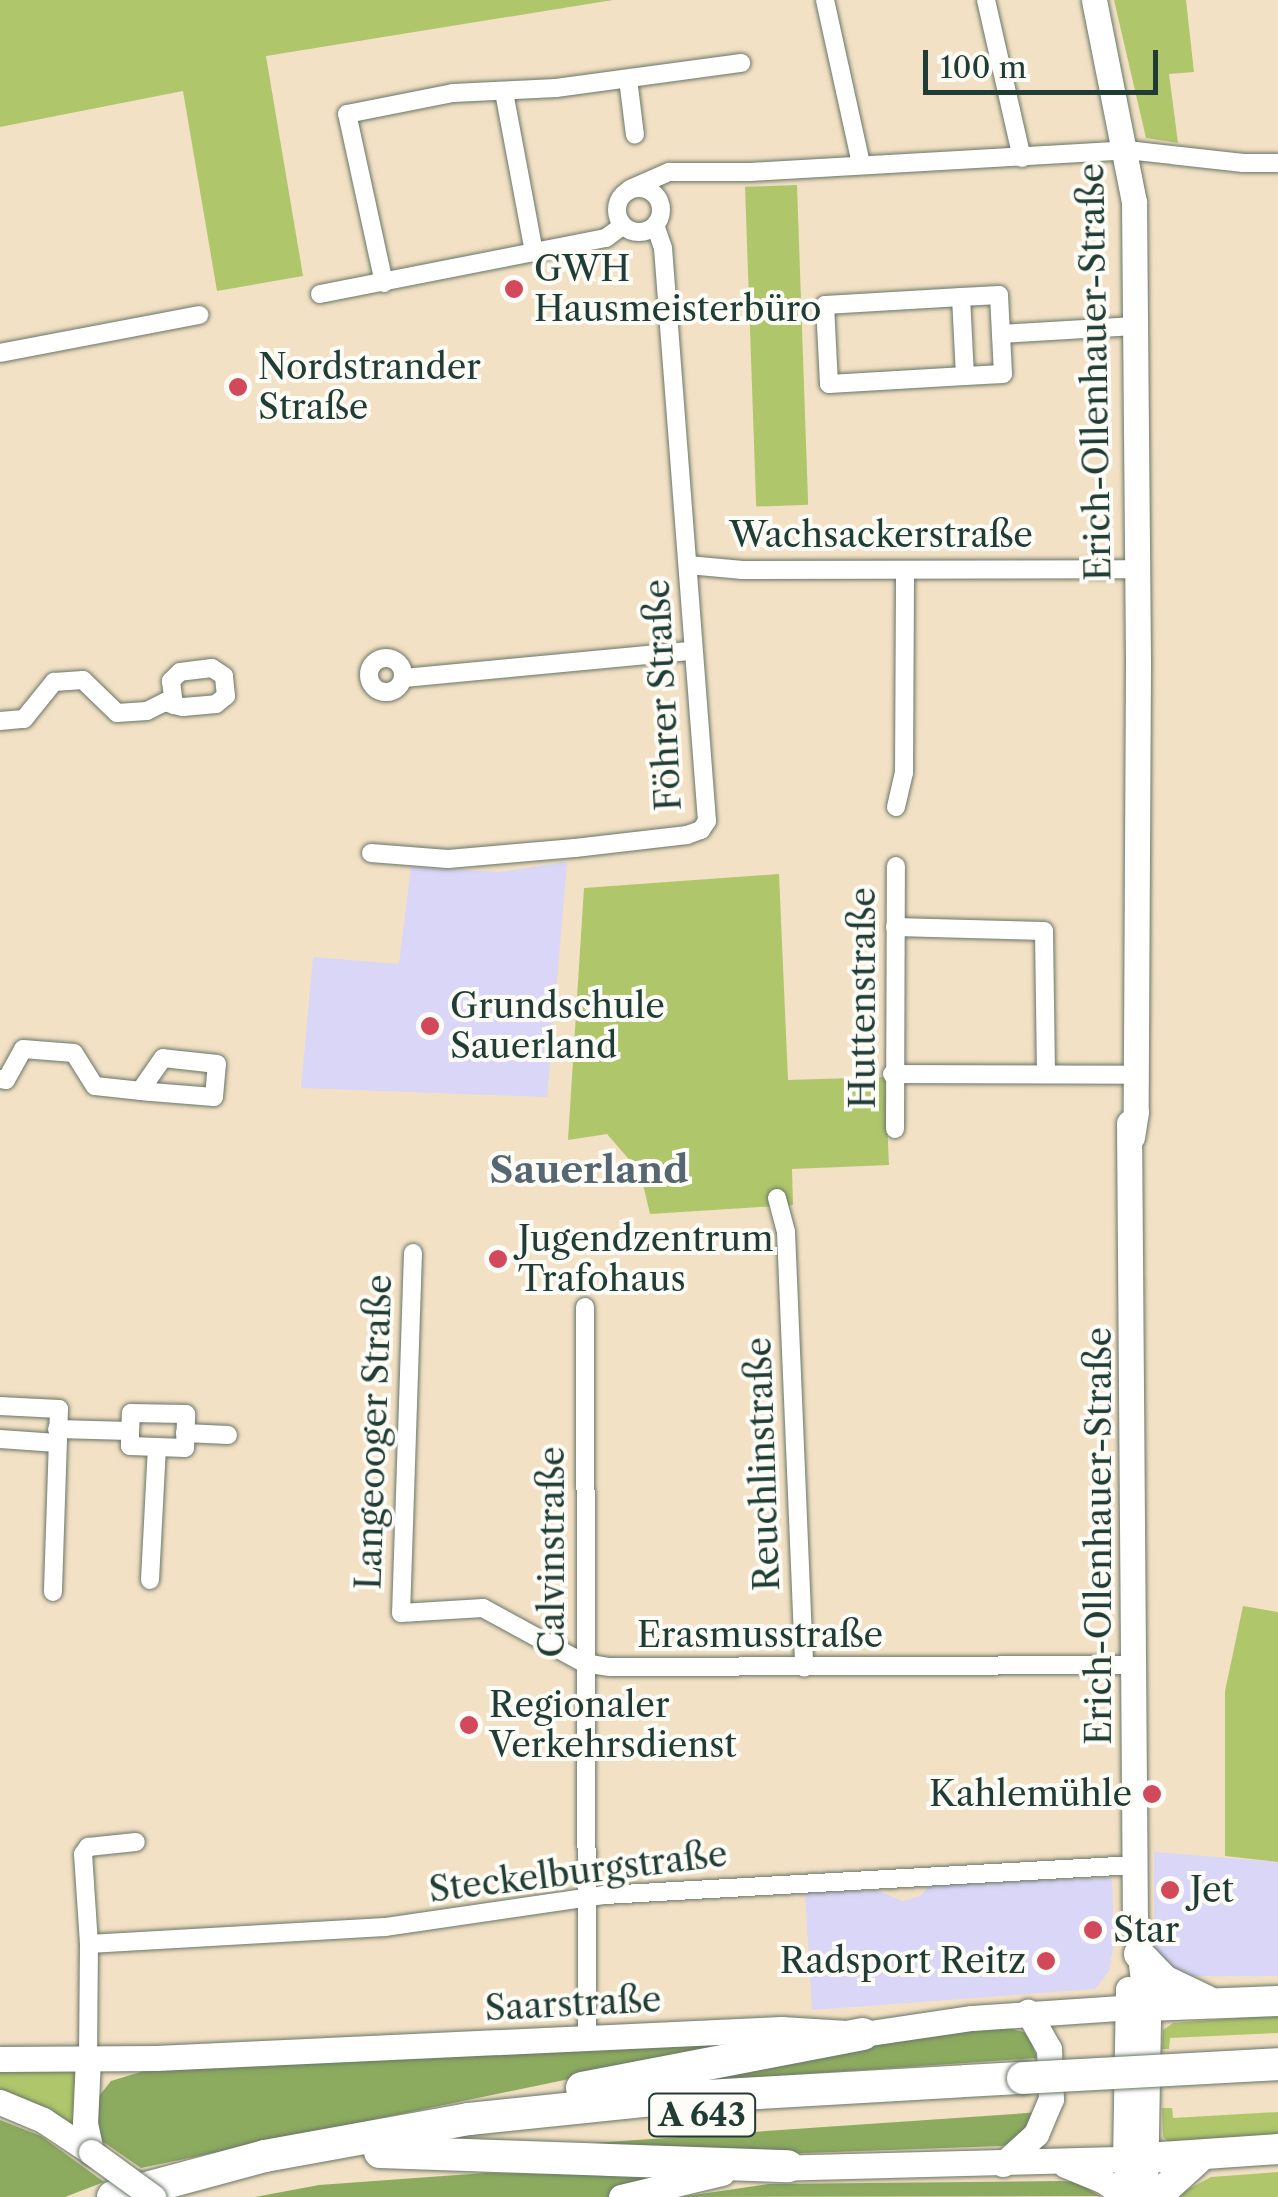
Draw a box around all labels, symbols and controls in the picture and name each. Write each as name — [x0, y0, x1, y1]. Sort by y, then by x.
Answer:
scale bar — [928, 30, 1163, 92]
text: 100 m — [940, 49, 1027, 86]
street label: Erich-Ollenhauer-Straße — [1070, 163, 1120, 581]
place label: GWH Hausmeisterbüro — [534, 248, 821, 330]
marker: GWH Hausmeisterbüro — [503, 278, 525, 300]
place label: Nordstrander Straße — [258, 346, 481, 428]
marker: Nordstrander Straße — [227, 376, 249, 398]
street label: Wachsackerstraße — [729, 514, 1033, 556]
street label: Föhrer Straße — [636, 578, 690, 812]
street label: Huttenstraße — [842, 887, 884, 1109]
place label: Grundschule Sauerland — [450, 985, 665, 1067]
marker: Grundschule Sauerland — [419, 1015, 441, 1037]
district label: Sauerland — [489, 1147, 689, 1193]
place label: Jugendzentrum Trafohaus — [518, 1218, 774, 1300]
marker: Jugendzentrum Trafohaus — [487, 1248, 509, 1270]
street label: Langeooger Straße — [347, 1273, 401, 1591]
street label: Erich-Ollenhauer-Straße — [1078, 1327, 1120, 1745]
street label: Reuchlinstraße — [738, 1336, 788, 1592]
street label: Calvinstraße — [531, 1446, 573, 1658]
street label: Erasmusstraße — [637, 1614, 883, 1656]
place label: Regionaler Verkehrsdienst — [489, 1684, 737, 1766]
marker: Regionaler Verkehrsdienst — [458, 1714, 480, 1736]
place label: Kahlemühle — [929, 1773, 1132, 1815]
marker: Kahlemühle — [1141, 1783, 1163, 1805]
street label: Steckelburgstraße — [426, 1833, 730, 1911]
place label: Jet — [1190, 1869, 1234, 1911]
marker: Jet — [1159, 1879, 1181, 1901]
place label: Star — [1113, 1909, 1180, 1951]
marker: Star — [1082, 1919, 1104, 1941]
place label: Radsport Reitz — [780, 1940, 1026, 1982]
marker: Radsport Reitz — [1035, 1950, 1057, 1972]
street label: Saarstraße — [484, 1978, 662, 2030]
road number: A 643 — [647, 2088, 757, 2142]

